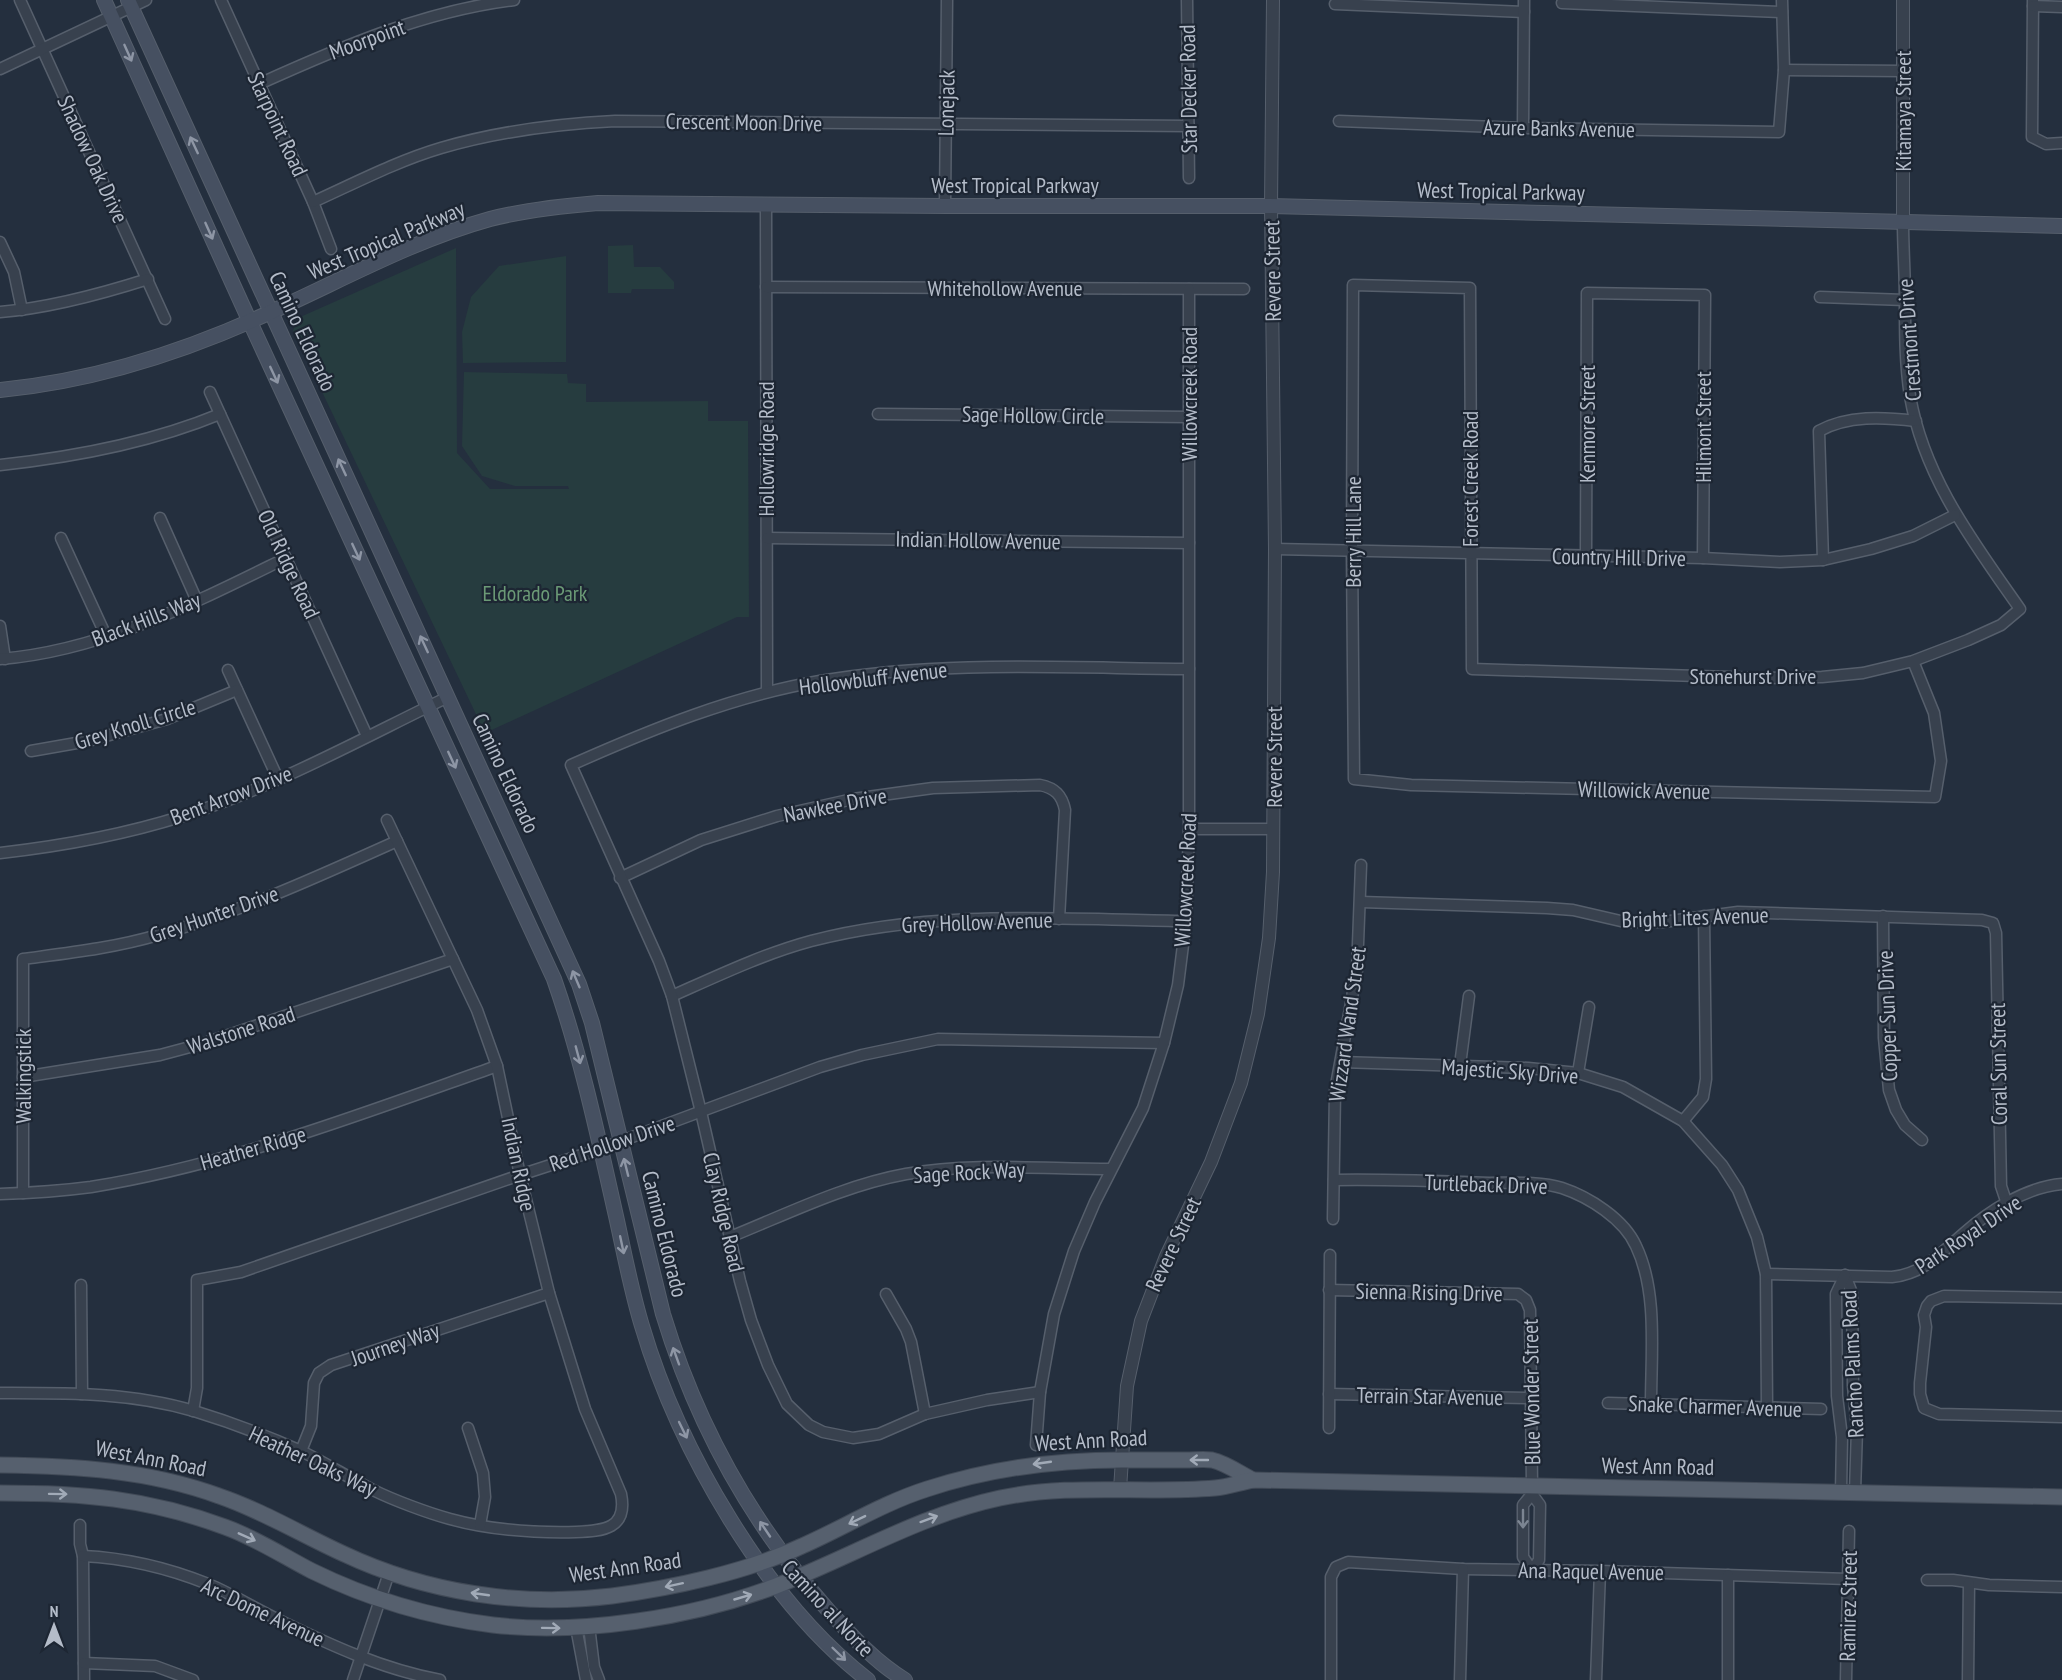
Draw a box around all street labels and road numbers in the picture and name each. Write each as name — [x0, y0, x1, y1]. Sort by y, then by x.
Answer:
street label: Moorpoint — [325, 12, 409, 66]
street label: Star Decker Road — [1173, 24, 1203, 154]
street label: Kitamaya Street — [1889, 51, 1917, 171]
street label: Starpoint Road — [242, 67, 314, 181]
street label: Lonejack — [931, 69, 961, 136]
street label: Shadow Oak Drive — [51, 91, 135, 227]
street label: Crescent Moon Drive — [665, 107, 823, 137]
street label: Azure Banks Avenue — [1483, 113, 1635, 143]
street label: West Tropical Parkway — [931, 171, 1100, 199]
street label: West Tropical Parkway — [1417, 176, 1586, 206]
street label: West Tropical Parkway — [303, 194, 469, 286]
street label: Revere Street — [1257, 220, 1287, 322]
street label: Camino Eldorado — [263, 267, 343, 395]
street label: Whitehollow Avenue — [927, 274, 1083, 302]
street label: Crestmont Drive — [1891, 278, 1927, 402]
street label: Willowcreek Road — [1175, 327, 1203, 461]
street label: Kenmore Street — [1573, 365, 1601, 483]
street label: Hilmont Street — [1689, 371, 1717, 483]
street label: Hollowridge Road — [752, 382, 780, 516]
street label: Sage Hollow Circle — [962, 400, 1104, 430]
street label: Forest Creek Road — [1456, 411, 1484, 547]
street label: Berry Hill Lane — [1339, 476, 1367, 588]
street label: Old Ridge Road — [252, 505, 326, 623]
street label: Indian Hollow Avenue — [895, 525, 1061, 555]
street label: Country Hill Drive — [1552, 542, 1686, 572]
street label: Black Hills Way — [88, 585, 205, 653]
street label: Hollowbluff Avenue — [797, 655, 949, 701]
street label: Stonehurst Drive — [1690, 662, 1816, 690]
street label: Grey Knoll Circle — [71, 692, 199, 756]
street label: Revere Street — [1260, 706, 1288, 808]
street label: Camino Eldorado — [466, 709, 546, 837]
street label: Bent Arrow Drive — [166, 759, 296, 831]
street label: Willowick Avenue — [1578, 775, 1710, 805]
street label: Nawkee Drive — [781, 781, 889, 829]
street label: Willowcreek Road — [1168, 812, 1202, 948]
street label: Grey Hunter Drive — [146, 879, 282, 949]
street label: Bright Lites Avenue — [1621, 900, 1769, 934]
street label: Grey Hollow Avenue — [901, 905, 1053, 939]
street label: Wizzard Wand Street — [1322, 945, 1372, 1103]
street label: Copper Sun Drive — [1871, 950, 1903, 1082]
street label: Walstone Road — [184, 999, 298, 1061]
street label: Coral Sun Street — [1983, 1003, 2013, 1125]
street label: Walkingstick — [9, 1028, 37, 1124]
street label: Majestic Sky Drive — [1441, 1052, 1579, 1090]
street label: Red Hollow Drive — [545, 1108, 679, 1178]
street label: Indian Ridge — [495, 1114, 543, 1214]
street label: Heather Ridge — [197, 1120, 309, 1176]
street label: Clay Ridge Road — [697, 1149, 751, 1275]
street label: Sage Rock Way — [912, 1155, 1026, 1189]
street label: Camino Eldorado — [636, 1168, 694, 1300]
street label: Turtleback Drive — [1424, 1168, 1548, 1200]
street label: Park Royal Drive — [1909, 1188, 2027, 1280]
street label: Revere Street — [1139, 1192, 1207, 1296]
street label: Sienna Rising Drive — [1355, 1277, 1503, 1307]
street label: Rancho Palms Road — [1834, 1289, 1870, 1439]
street label: Journey Way — [346, 1316, 444, 1373]
street label: Blue Wonder Street — [1516, 1319, 1546, 1465]
street label: Terrain Star Avenue — [1356, 1381, 1504, 1411]
street label: Snake Charmer Avenue — [1628, 1389, 1802, 1423]
street label: Heather Oaks Way — [245, 1419, 382, 1503]
street label: West Ann Road — [1034, 1423, 1148, 1457]
street label: West Ann Road — [93, 1434, 209, 1482]
street label: West Ann Road — [1601, 1451, 1715, 1481]
street label: West Ann Road — [567, 1545, 683, 1589]
street label: Ramirez Street — [1833, 1550, 1863, 1662]
street label: Camino al Norte — [776, 1553, 880, 1663]
street label: Ana Raquel Avenue — [1518, 1556, 1664, 1586]
street label: Arc Dome Avenue — [197, 1571, 329, 1653]

